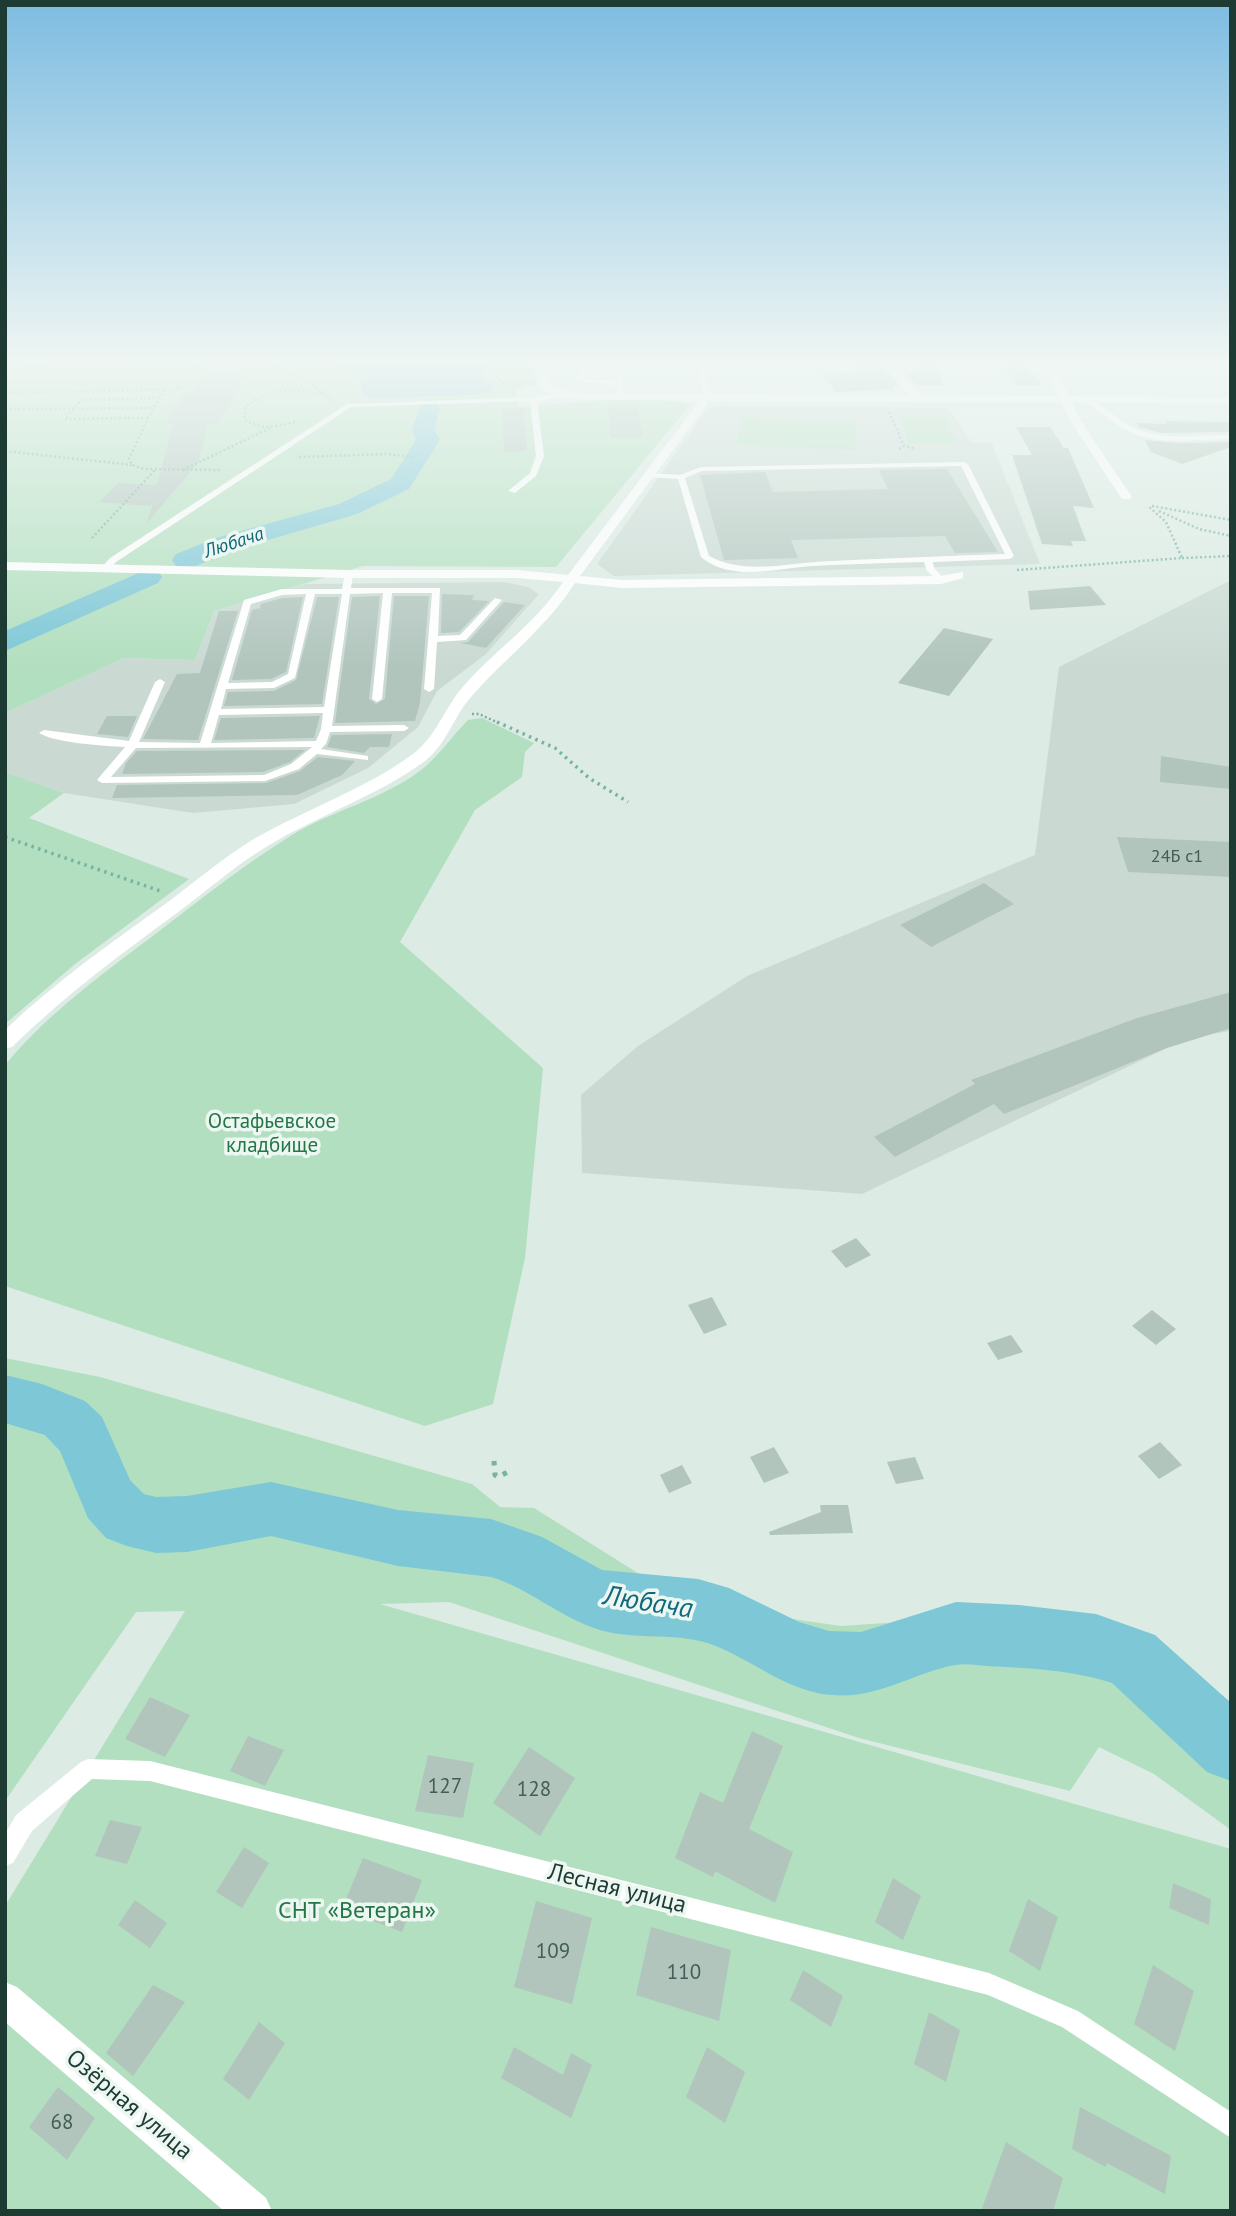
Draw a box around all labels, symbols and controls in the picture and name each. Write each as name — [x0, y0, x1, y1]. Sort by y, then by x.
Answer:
water label: Любача — [201, 523, 267, 563]
house number: 24Б с1 — [1151, 846, 1203, 868]
park label: Остафьевское кладбище — [208, 1109, 336, 1159]
water label: Любача — [601, 1579, 695, 1627]
house number: 127 — [428, 1774, 462, 1800]
house number: 128 — [517, 1777, 551, 1803]
street label: Лесная улица — [545, 1858, 689, 1920]
park label: СНТ «Ветеран» — [278, 1897, 436, 1925]
house number: 109 — [536, 1939, 570, 1965]
house number: 110 — [667, 1960, 701, 1986]
street label: Озёрная улица — [60, 2044, 198, 2166]
house number: 68 — [51, 2110, 73, 2136]

